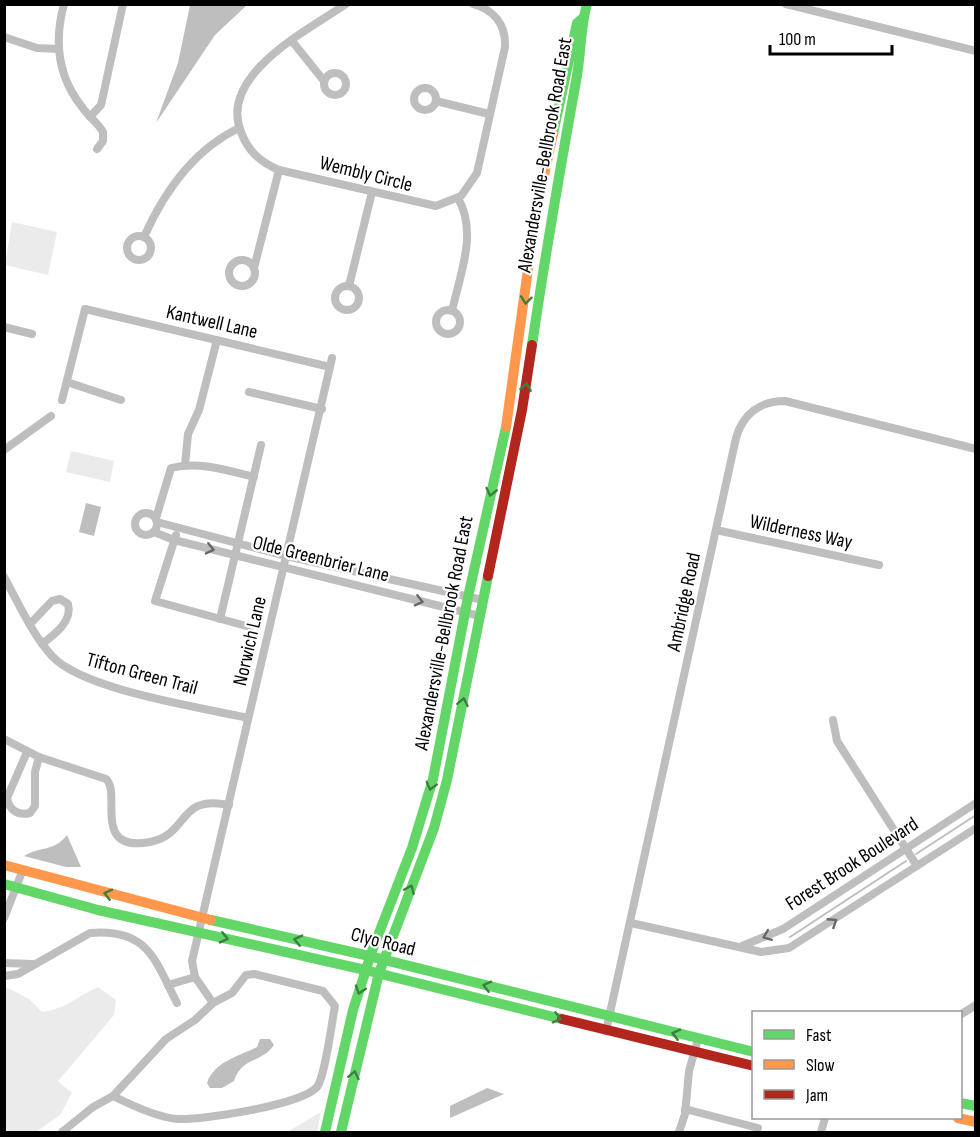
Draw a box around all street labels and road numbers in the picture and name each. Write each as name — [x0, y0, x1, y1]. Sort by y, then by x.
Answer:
street label: Alexandersville-Bellbrook Road East — [512, 36, 577, 275]
street label: Wembly Circle — [317, 151, 415, 197]
street label: Kantwell Lane — [164, 300, 260, 344]
street label: Wilderness Way — [748, 509, 855, 555]
street label: Alexandersville-Bellbrook Road East — [409, 514, 479, 753]
street label: Olde Greenbrier Lane — [250, 530, 392, 588]
street label: Ambridge Road — [662, 550, 706, 655]
street label: Norwich Lane — [228, 594, 272, 688]
street label: Tifton Green Trail — [84, 648, 200, 700]
street label: Forest Brook Boulevard — [781, 812, 923, 916]
street label: Clyo Road — [348, 922, 418, 962]

